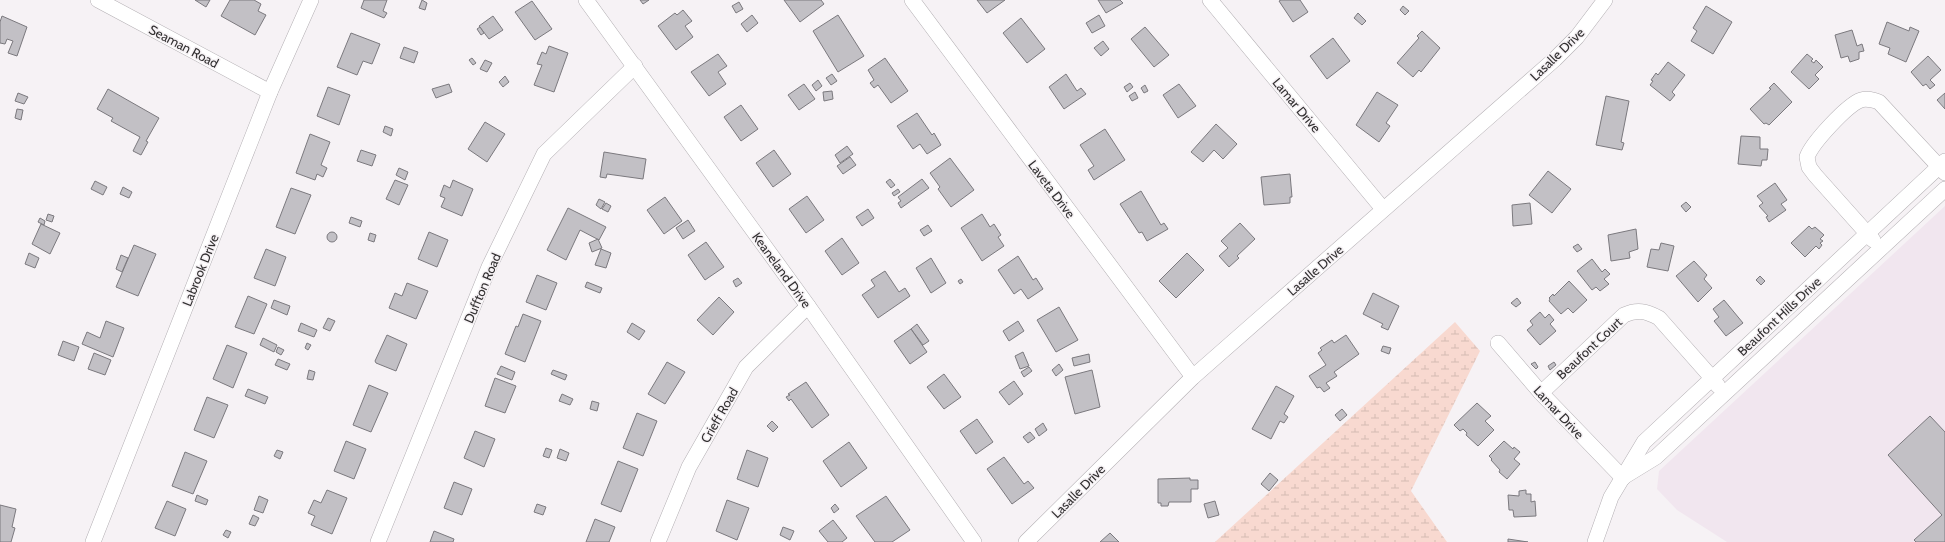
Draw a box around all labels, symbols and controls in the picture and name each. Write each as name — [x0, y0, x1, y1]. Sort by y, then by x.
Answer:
street label: Seaman Road — [146, 21, 222, 71]
street label: Lasalle Drive — [1527, 24, 1588, 84]
street label: Lamar Drive — [1269, 74, 1325, 136]
street label: Laveta Drive — [1025, 157, 1079, 221]
street label: Keaneland Drive — [749, 229, 815, 311]
street label: Labrook Drive — [178, 231, 222, 308]
street label: Lasalle Drive — [1284, 241, 1347, 299]
street label: Duffton Road — [460, 251, 504, 325]
street label: Beaufont Hills Drive — [1734, 273, 1824, 359]
street label: Beaufont Court — [1553, 313, 1625, 382]
street label: Lamar Drive — [1530, 382, 1588, 442]
street label: Crieff Road — [697, 385, 741, 445]
street label: Lasalle Drive — [1048, 461, 1108, 521]

